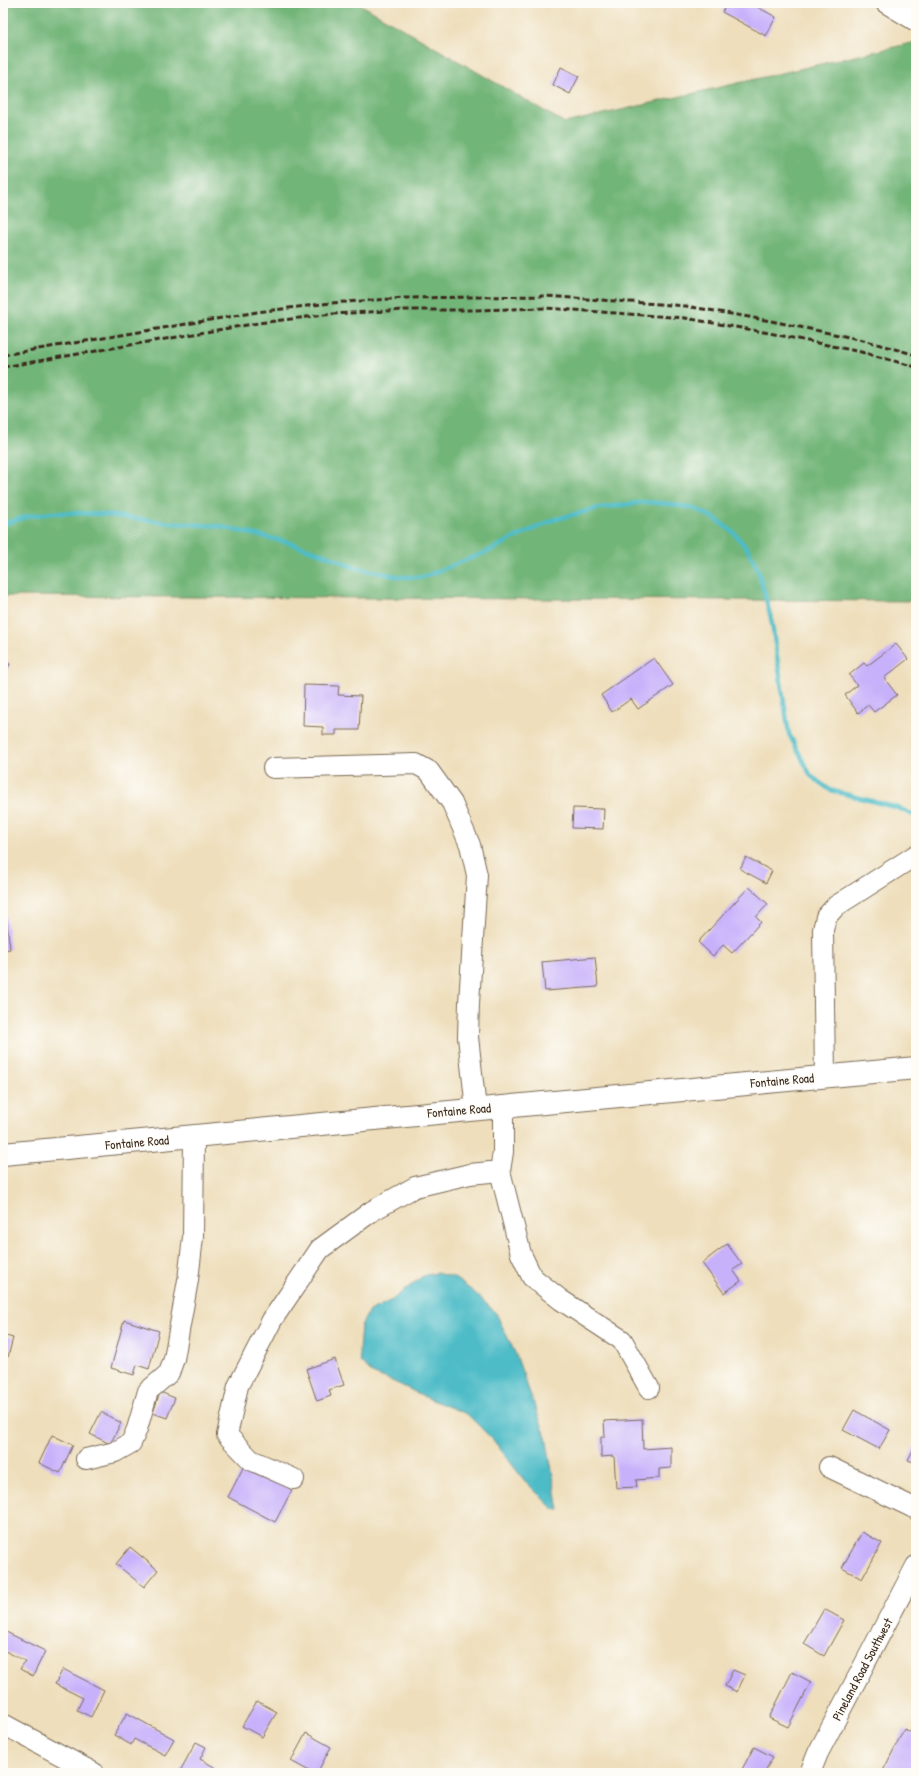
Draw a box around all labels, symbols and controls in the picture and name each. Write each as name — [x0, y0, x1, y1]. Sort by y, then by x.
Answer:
street label: Fontaine Road — [748, 1068, 815, 1092]
street label: Fontaine Road — [425, 1098, 492, 1122]
street label: Fontaine Road — [103, 1130, 170, 1154]
street label: Pineland Road Southwest — [827, 1614, 897, 1724]

